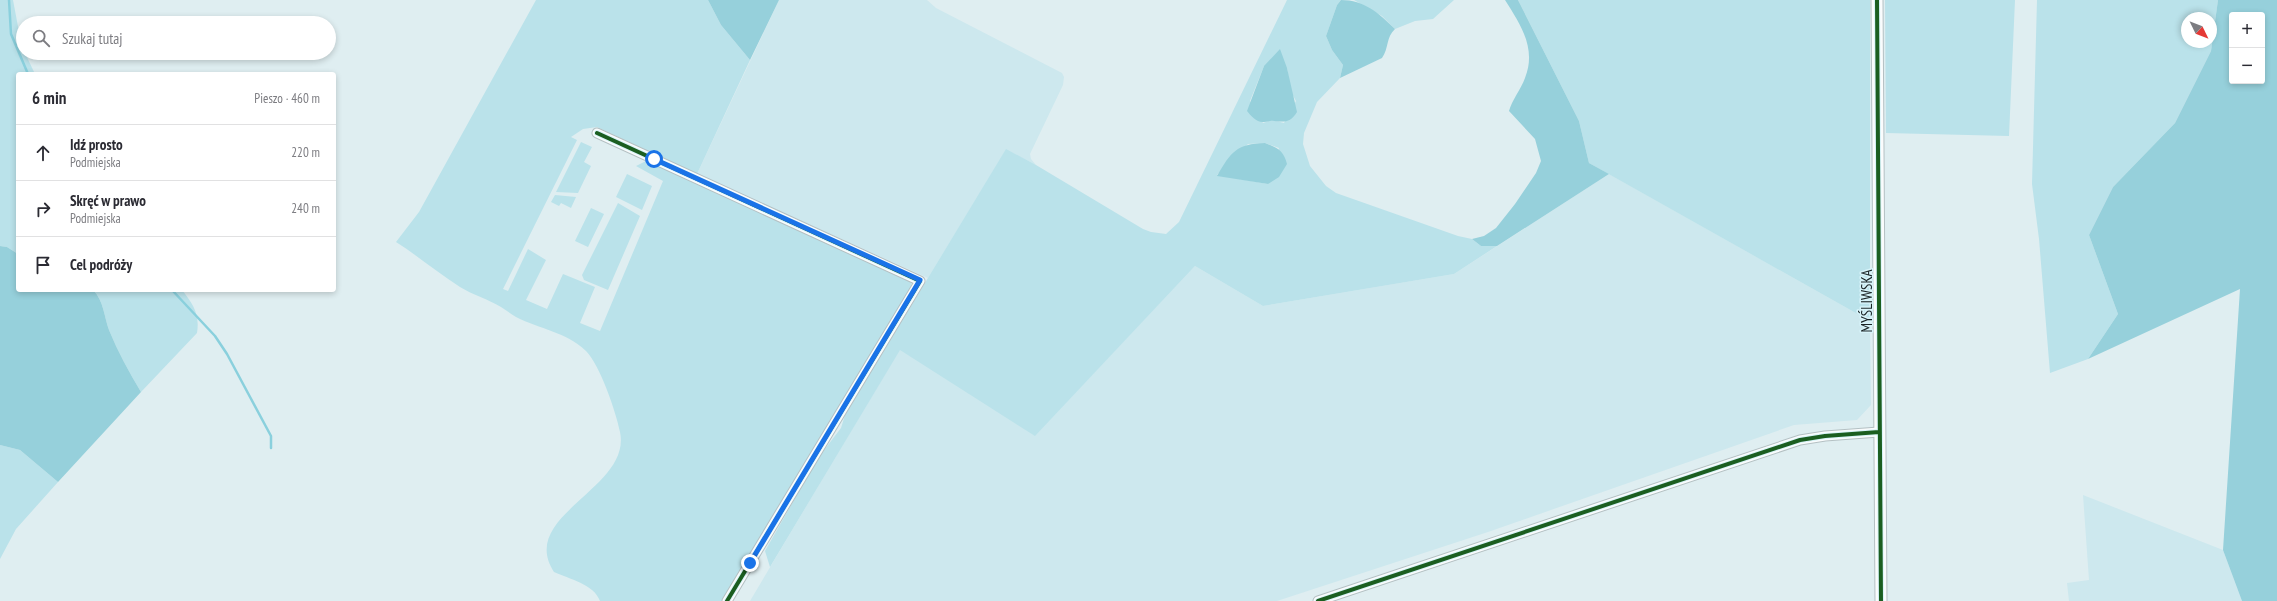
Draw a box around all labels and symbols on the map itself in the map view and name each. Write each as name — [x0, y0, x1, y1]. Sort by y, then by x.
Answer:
north arrow — [2181, 12, 2217, 48]
route start — [645, 150, 663, 168]
street label: MYŚLIWSKA — [1857, 269, 1876, 333]
route end — [741, 554, 759, 572]

